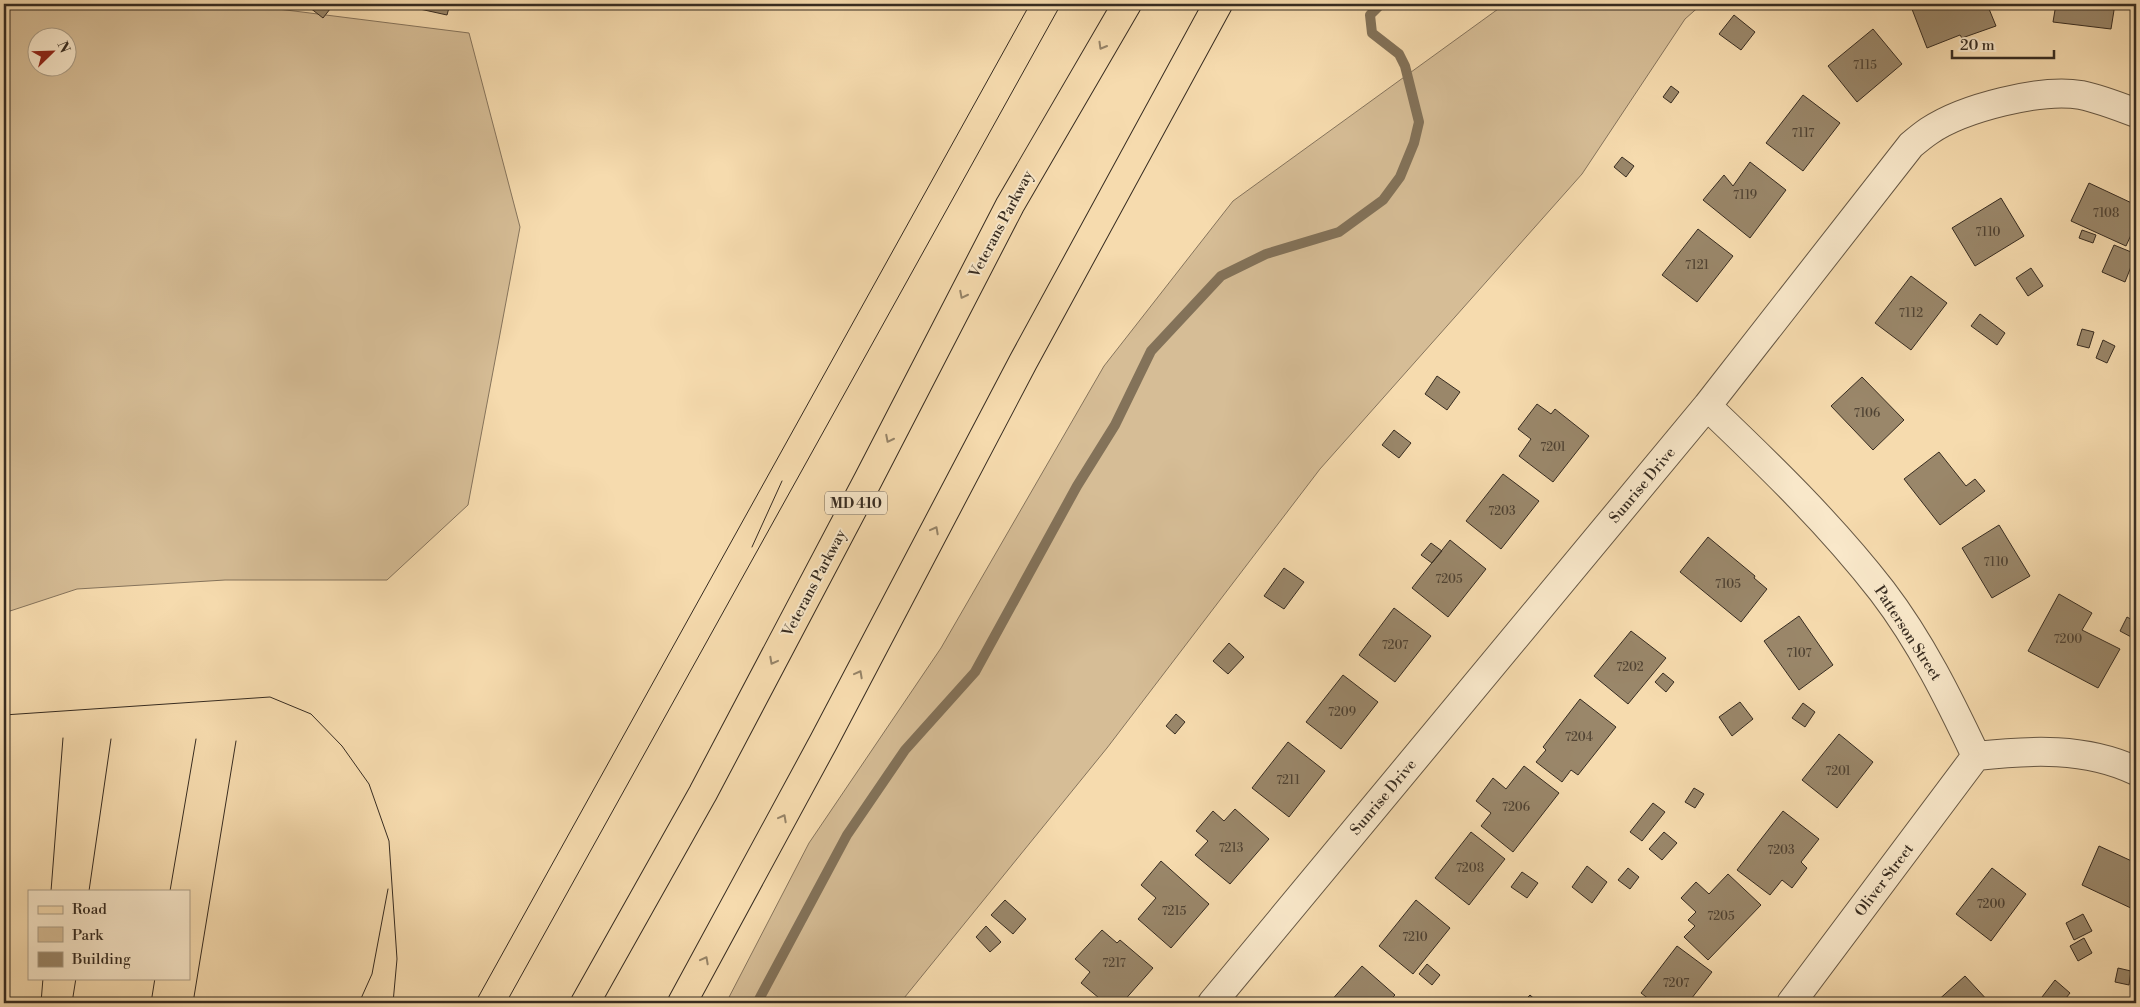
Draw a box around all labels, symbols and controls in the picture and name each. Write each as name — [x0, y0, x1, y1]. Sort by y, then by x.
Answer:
north arrow — [28, 28, 78, 78]
scale bar — [1952, 28, 2055, 60]
text: 20 m — [1960, 36, 1995, 55]
text: N — [53, 39, 73, 56]
one-way arrow — [1099, 40, 1109, 49]
house number: 7115 — [1853, 58, 1877, 73]
house number: 7117 — [1792, 126, 1814, 141]
street label: Veterans Parkway — [965, 167, 1038, 282]
house number: 7119 — [1733, 188, 1757, 203]
house number: 7108 — [2093, 206, 2119, 221]
house number: 7110 — [1976, 225, 2000, 240]
house number: 7121 — [1685, 258, 1710, 273]
one-way arrow — [959, 290, 969, 299]
house number: 7112 — [1899, 306, 1923, 321]
house number: 7106 — [1854, 406, 1880, 421]
one-way arrow — [885, 434, 895, 443]
house number: 7201 — [1540, 440, 1567, 455]
street label: Sunrise Drive — [1605, 443, 1680, 527]
road number: MD 410 — [825, 492, 887, 514]
house number: 7203 — [1488, 504, 1516, 519]
street label: Veterans Parkway — [778, 526, 851, 641]
one-way arrow — [929, 527, 939, 536]
house number: 7110 — [1984, 555, 2008, 570]
house number: 7205 — [1435, 572, 1463, 587]
house number: 7105 — [1715, 577, 1741, 592]
street label: Patterson Street — [1870, 582, 1946, 685]
house number: 7200 — [2054, 632, 2082, 647]
house number: 7207 — [1382, 638, 1408, 653]
house number: 7107 — [1786, 646, 1812, 661]
one-way arrow — [769, 655, 779, 664]
house number: 7202 — [1616, 660, 1644, 675]
one-way arrow — [853, 670, 863, 679]
house number: 7209 — [1328, 705, 1356, 720]
house number: 7204 — [1565, 730, 1593, 745]
street label: Sunrise Drive — [1346, 755, 1421, 839]
house number: 7201 — [1825, 764, 1852, 779]
house number: 7211 — [1276, 773, 1301, 788]
house number: 7206 — [1502, 800, 1530, 815]
one-way arrow — [776, 814, 786, 823]
street label: Oliver Street — [1851, 840, 1918, 920]
house number: 7213 — [1219, 841, 1244, 856]
house number: 7203 — [1767, 843, 1795, 858]
house number: 7208 — [1456, 861, 1484, 876]
legend — [28, 890, 190, 980]
house number: 7200 — [1977, 897, 2005, 912]
text: Road — [72, 900, 107, 919]
house number: 7215 — [1162, 904, 1187, 919]
house number: 7205 — [1707, 909, 1735, 924]
text: Park — [72, 926, 104, 945]
house number: 7210 — [1402, 930, 1428, 945]
text: Building — [71, 950, 131, 969]
house number: 7217 — [1102, 956, 1126, 971]
one-way arrow — [699, 957, 709, 966]
house number: 7207 — [1663, 976, 1689, 991]

